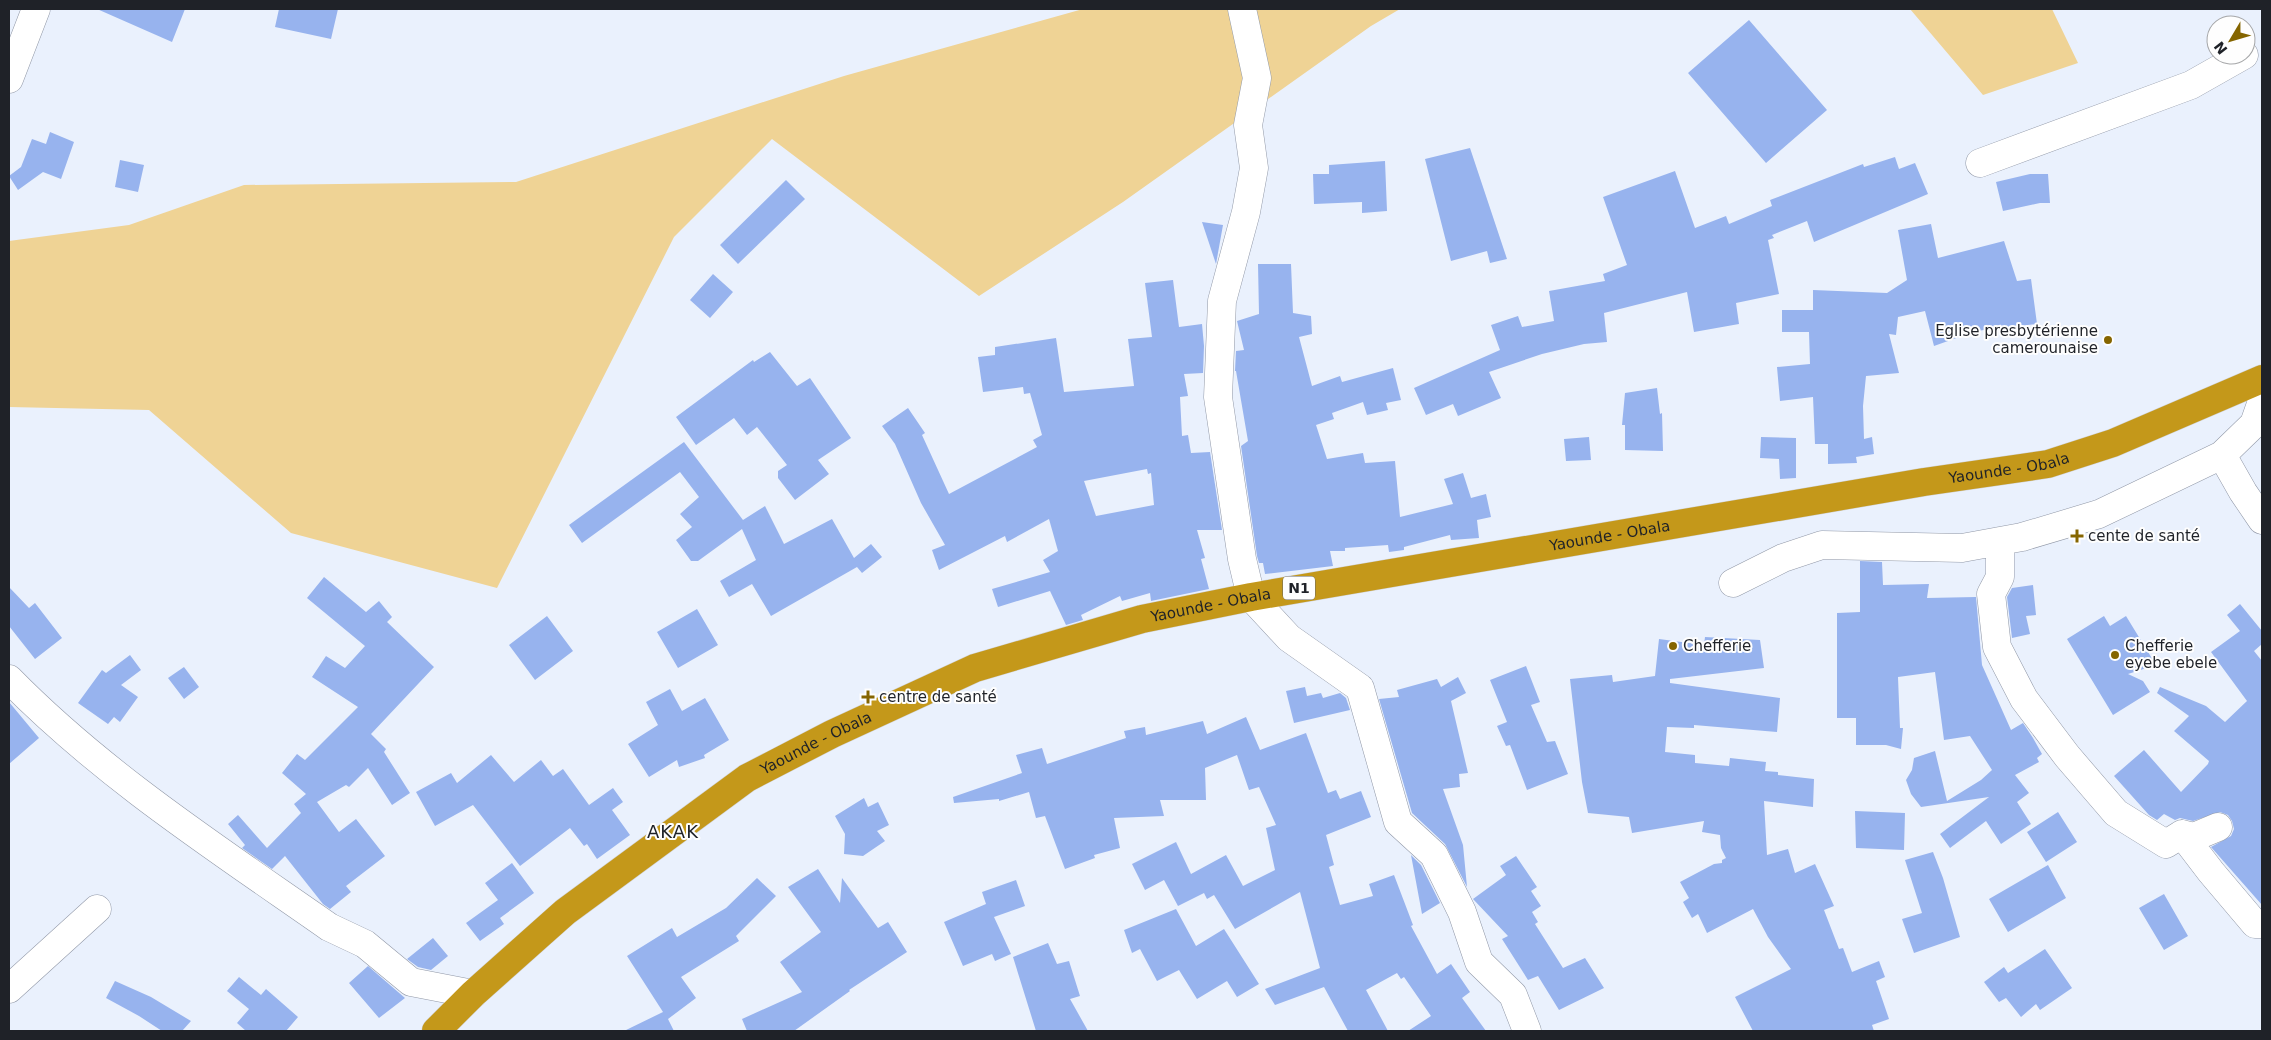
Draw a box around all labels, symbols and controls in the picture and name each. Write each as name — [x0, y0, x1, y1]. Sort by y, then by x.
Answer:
north arrow — [2206, 15, 2256, 65]
text: N — [2211, 38, 2231, 58]
place label: Eglise presbytérienne camerounaise — [1935, 322, 2098, 357]
marker: Eglise presbytérienne camerounaise — [2102, 334, 2114, 346]
street label: Yaounde - Obala — [1947, 449, 2072, 487]
street label: Yaounde - Obala — [1547, 517, 1672, 555]
place label: cente de santé — [2088, 527, 2200, 545]
marker: cente de santé — [2070, 529, 2084, 543]
road number: N1 — [1283, 576, 1315, 600]
street label: Yaounde - Obala — [1148, 585, 1272, 626]
place label: Chefferie — [1683, 637, 1751, 655]
place label: Chefferie eyebe ebele — [2125, 637, 2217, 672]
marker: Chefferie — [1667, 640, 1679, 652]
marker: Chefferie eyebe ebele — [2109, 649, 2121, 661]
place label: centre de santé — [879, 688, 997, 706]
marker: centre de santé — [861, 690, 875, 704]
street label: Yaounde - Obala — [756, 708, 875, 779]
district label: AKAK — [647, 821, 699, 842]

